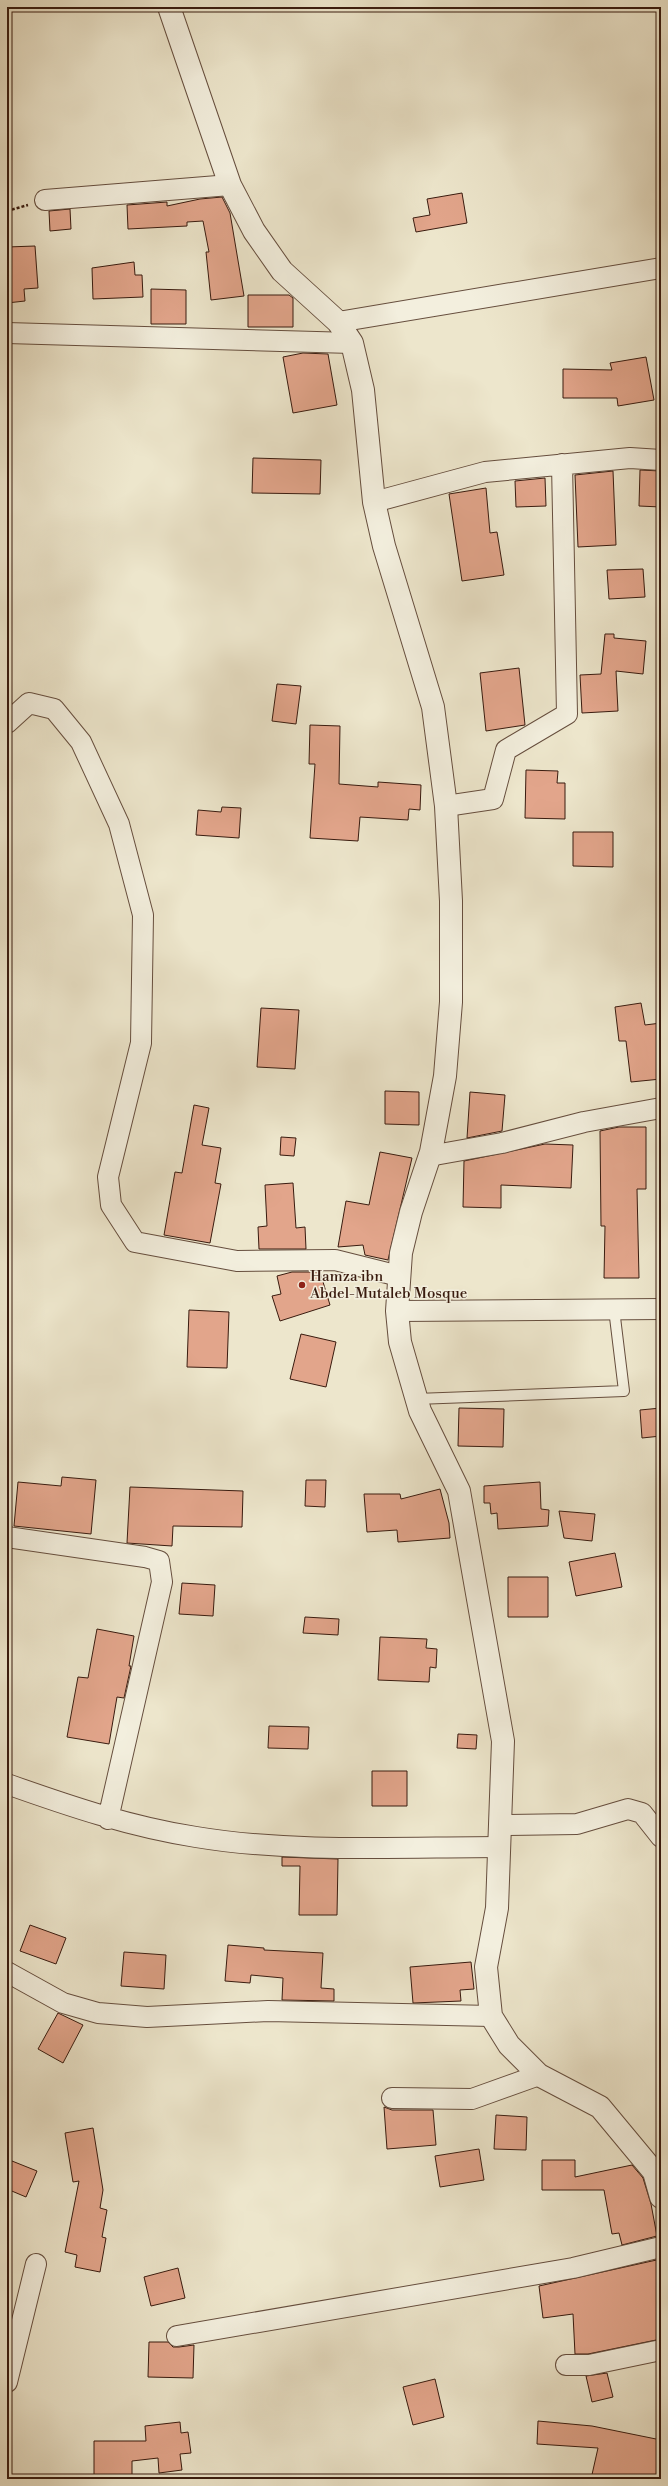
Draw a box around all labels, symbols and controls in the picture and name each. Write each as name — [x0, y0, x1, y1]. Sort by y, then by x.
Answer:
place label: Hamza ibn Abdel-Mutaleb Mosque — [309, 1267, 467, 1303]
marker: Hamza ibn Abdel-Mutaleb Mosque — [297, 1280, 307, 1290]

